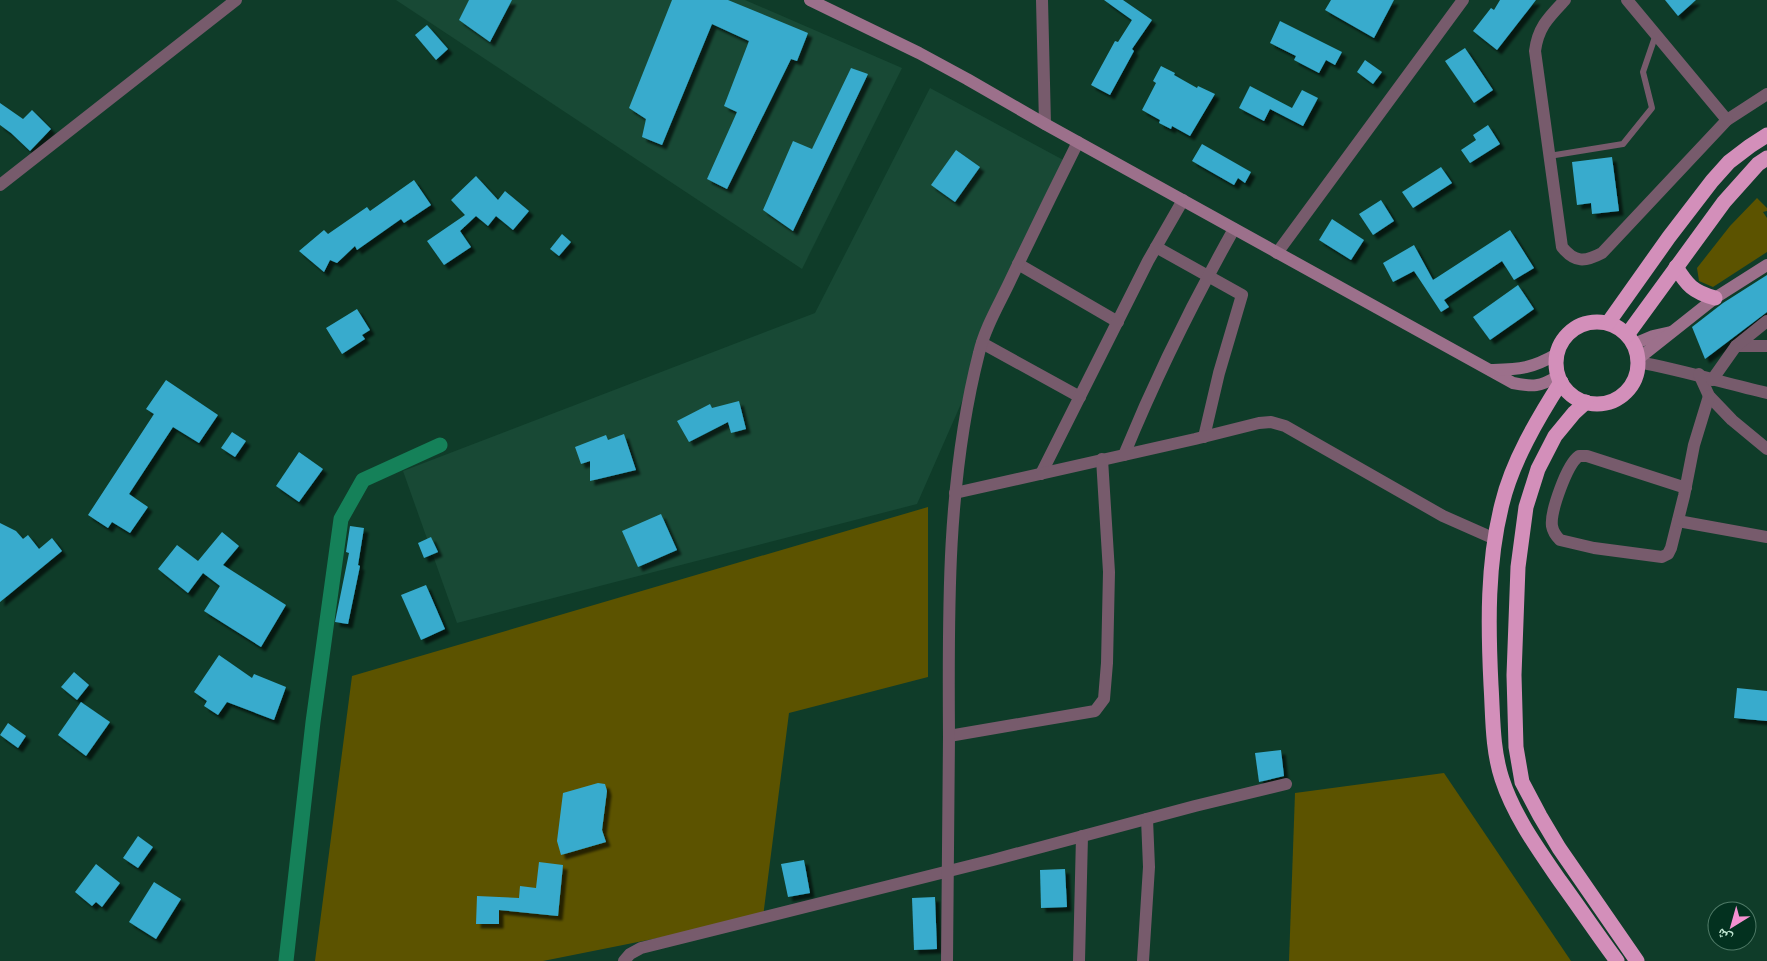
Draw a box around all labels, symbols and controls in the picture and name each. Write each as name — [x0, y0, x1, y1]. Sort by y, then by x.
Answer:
north arrow — [1707, 901, 1757, 951]
text: ش — [1713, 925, 1736, 947]

